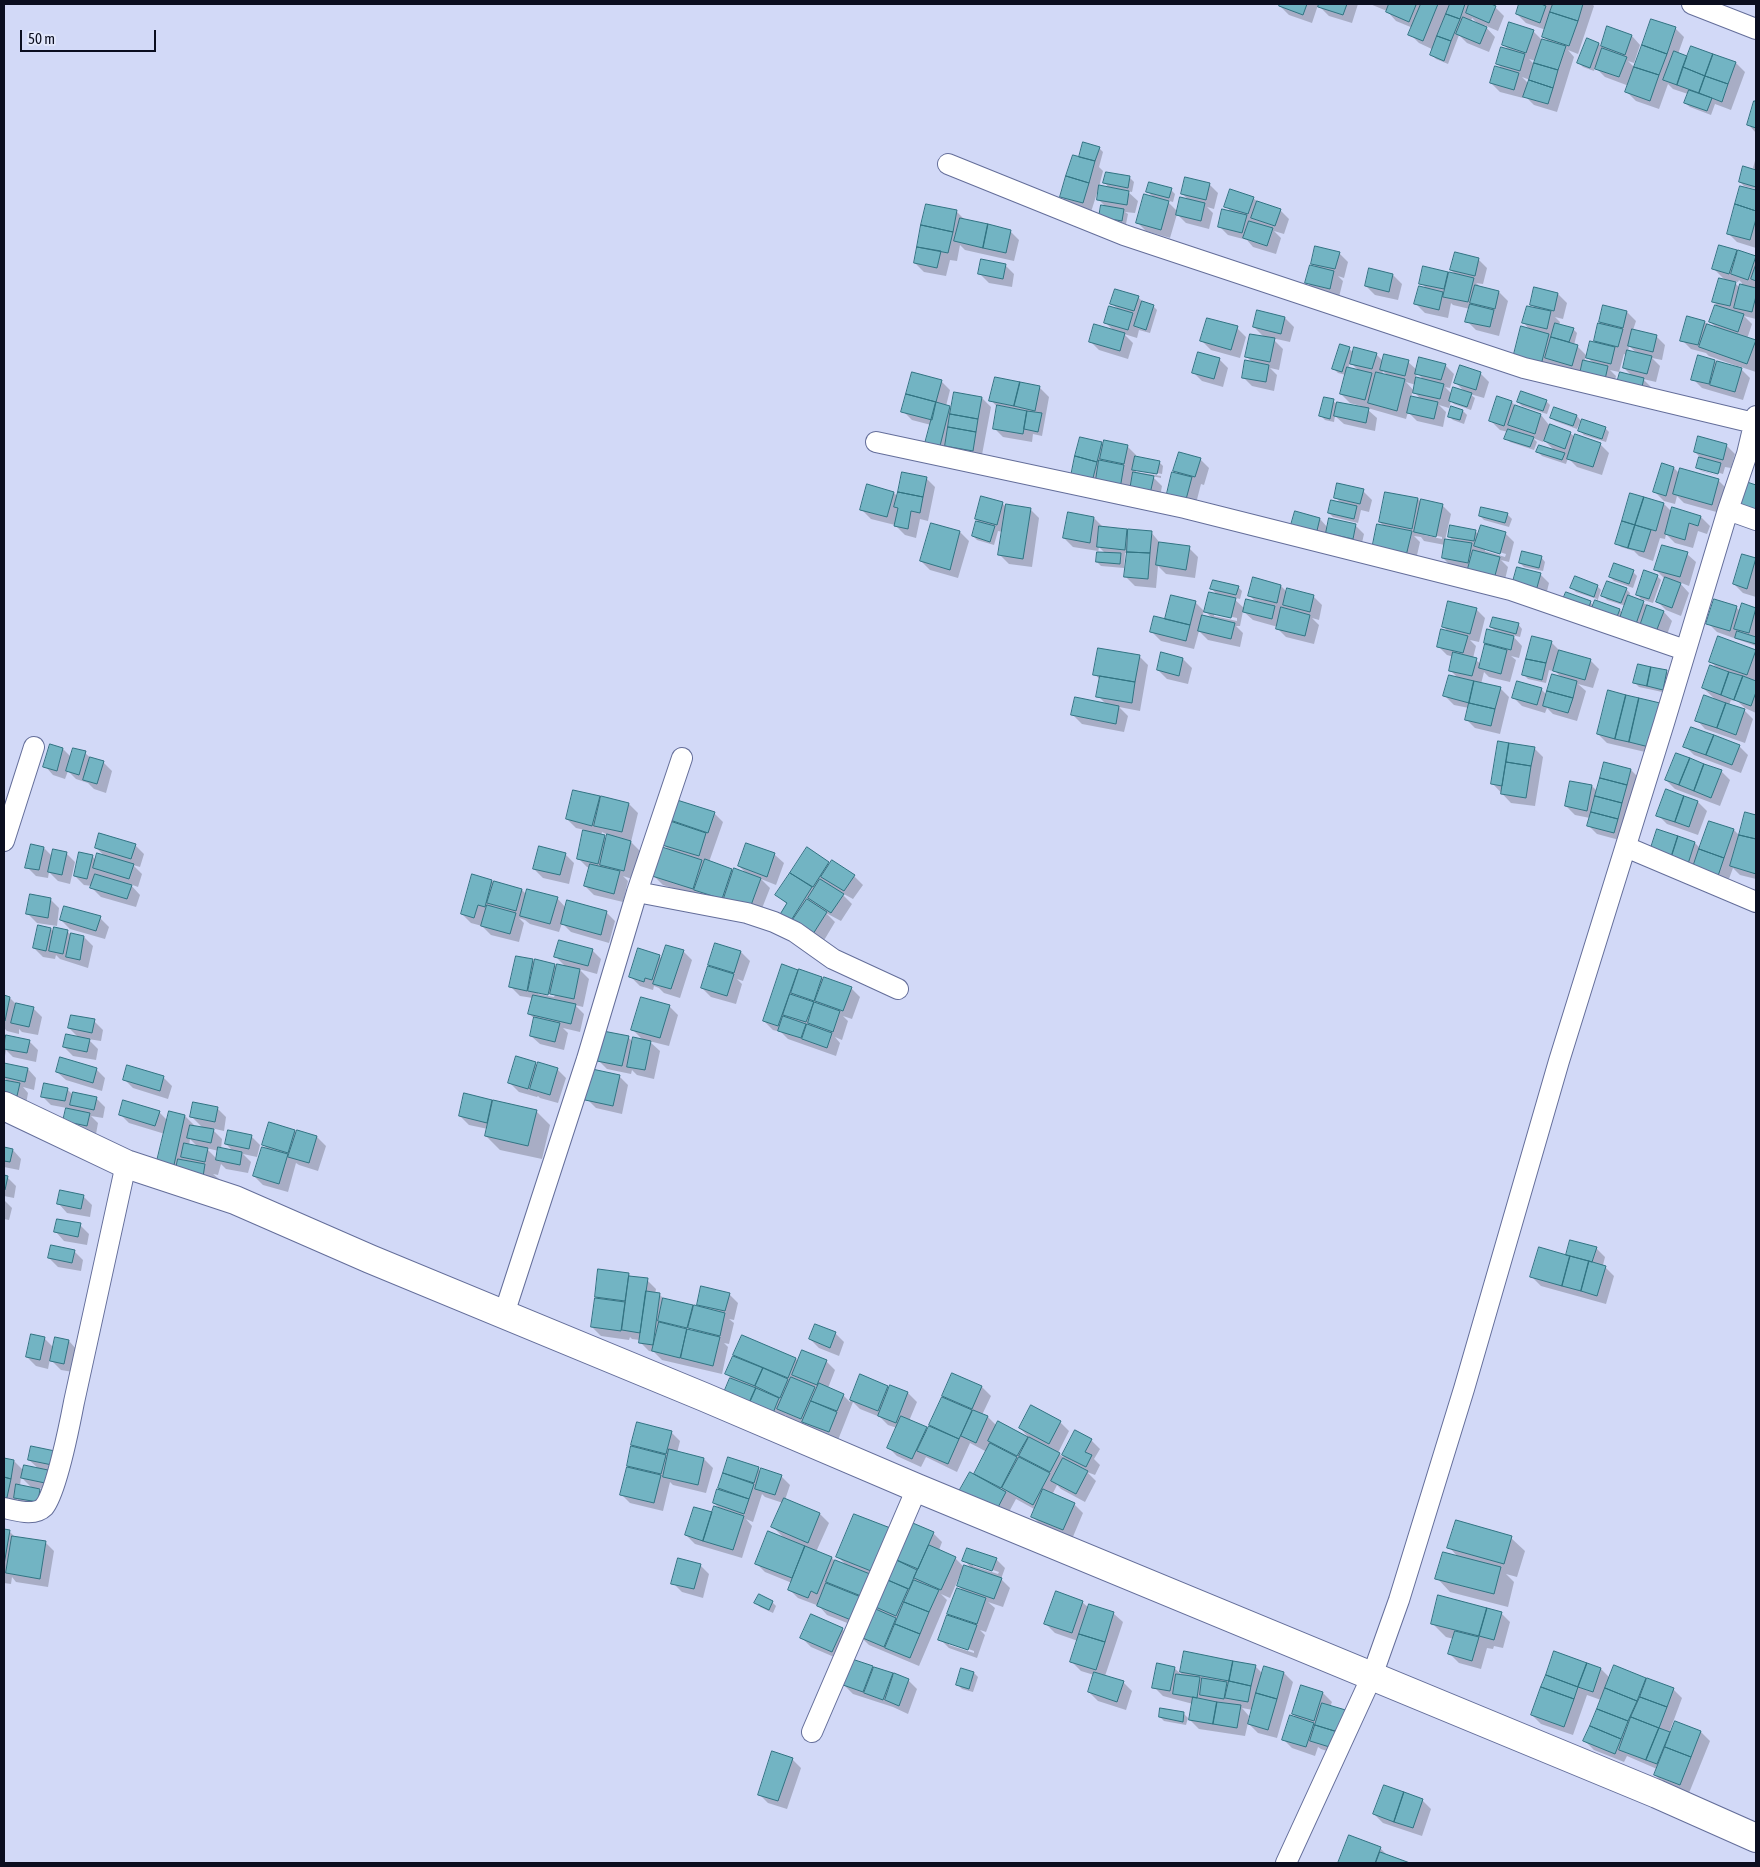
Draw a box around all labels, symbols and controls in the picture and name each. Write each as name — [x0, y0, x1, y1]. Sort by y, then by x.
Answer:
scale bar — [22, 20, 159, 52]
text: 50 m — [28, 30, 55, 47]

